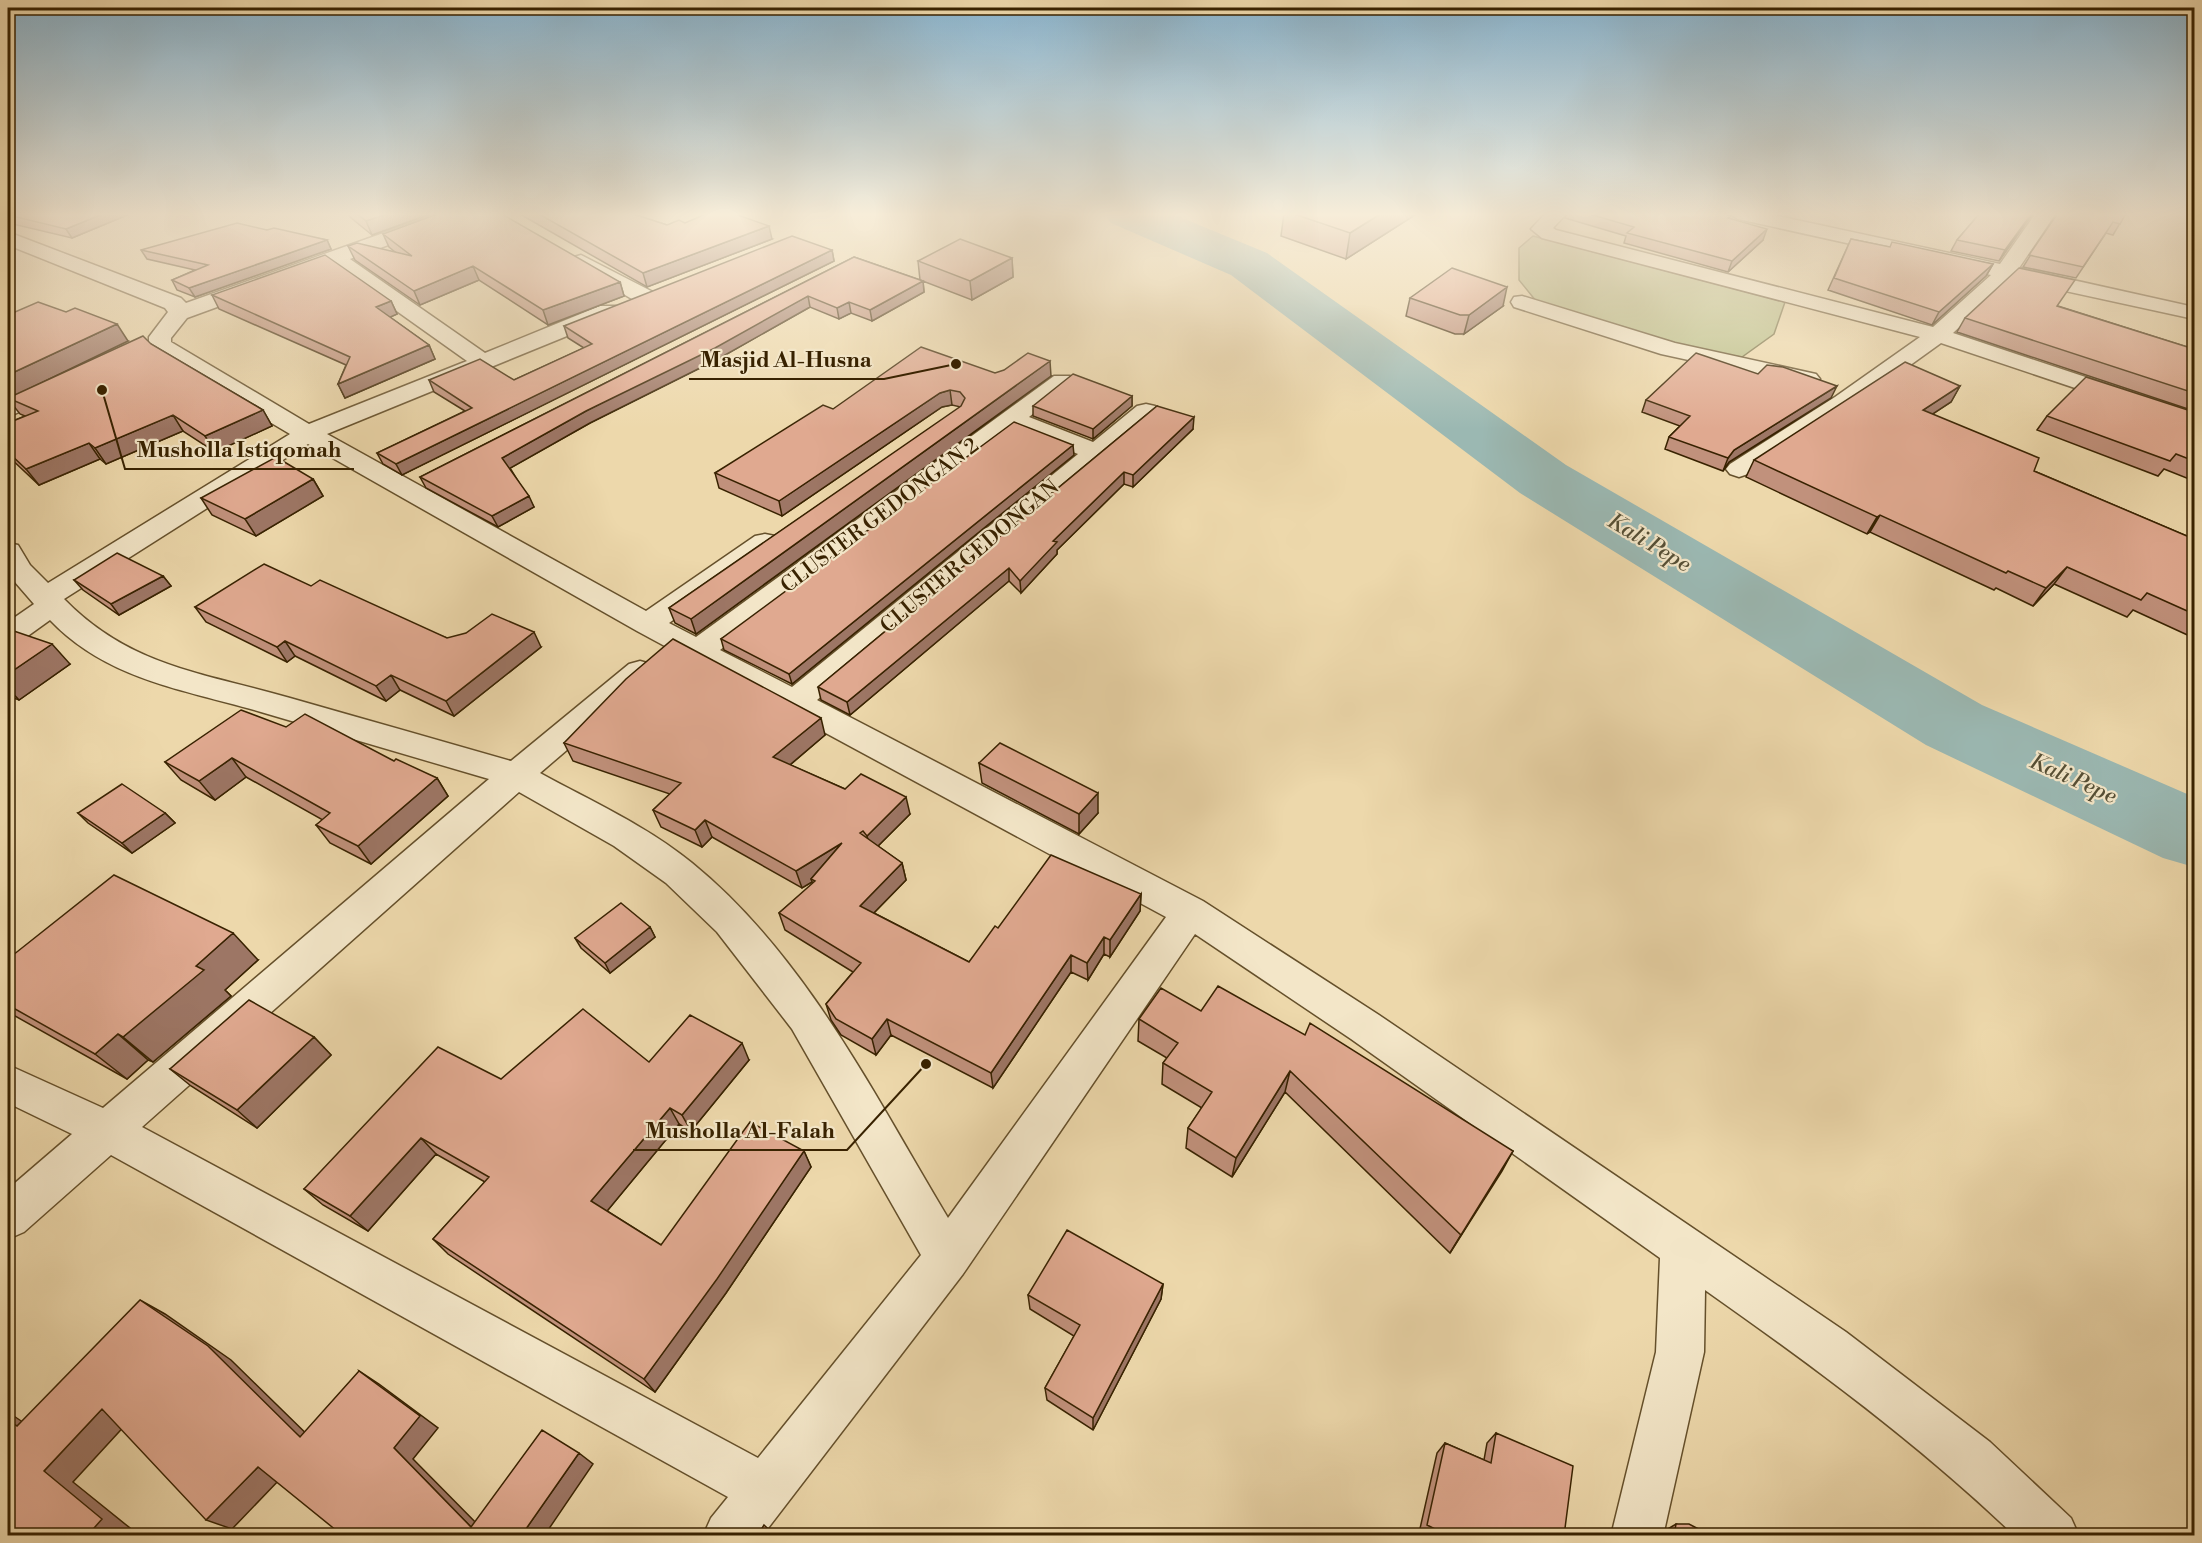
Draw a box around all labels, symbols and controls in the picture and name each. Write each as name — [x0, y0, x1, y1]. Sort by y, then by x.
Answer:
callout: Masjid Al-Husna — [689, 339, 884, 379]
text: Masjid Al-Husna — [700, 347, 873, 374]
callout: Musholla Istiqomah — [125, 429, 354, 469]
street label: CLUSTER GEDONGAN 2 — [776, 433, 984, 599]
text: Musholla Istiqomah — [137, 437, 342, 464]
street label: CLUSTER GEDONGAN — [876, 475, 1064, 639]
water label: Kali Pepe — [1602, 508, 1696, 578]
water label: Kali Pepe — [2025, 748, 2121, 810]
callout: Musholla Al-Falah — [633, 1110, 847, 1150]
text: Musholla Al-Falah — [645, 1118, 835, 1145]

